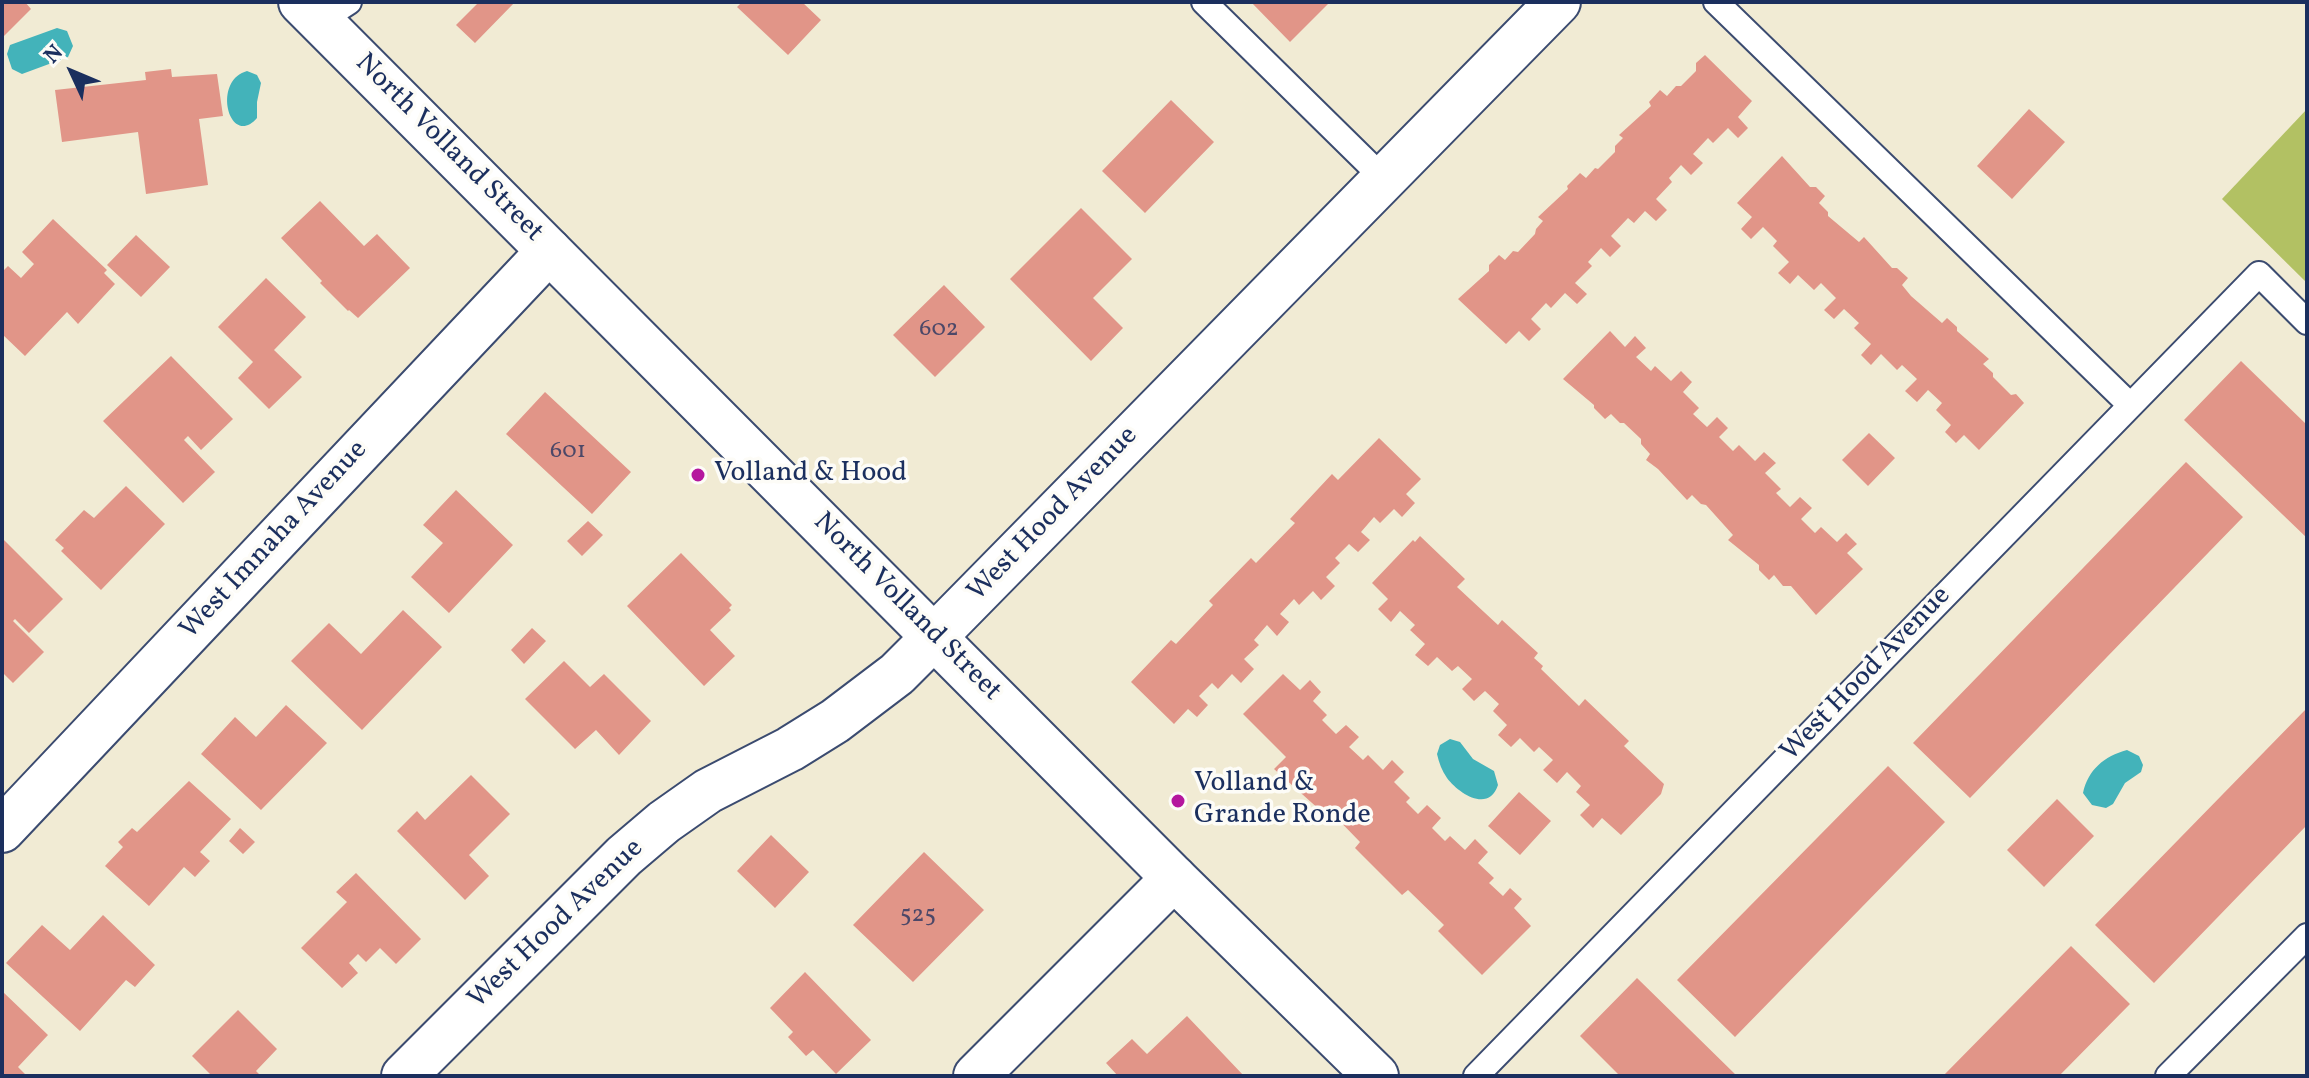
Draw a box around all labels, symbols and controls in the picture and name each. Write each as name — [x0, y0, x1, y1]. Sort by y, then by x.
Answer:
north arrow — [32, 32, 112, 112]
text: N — [38, 38, 71, 72]
street label: North Volland Street — [347, 48, 549, 250]
house number: 602 — [919, 317, 959, 345]
street label: West Hood Avenue — [962, 420, 1146, 610]
street label: West Imnaha Avenue — [174, 435, 376, 647]
house number: 601 — [550, 439, 586, 467]
place label: Volland & Hood — [714, 458, 907, 492]
marker: Volland & Hood — [689, 466, 707, 484]
street label: North Volland Street — [805, 507, 1007, 709]
street label: West Hood Avenue — [1775, 580, 1959, 770]
place label: Volland & Grande Ronde — [1194, 768, 1371, 834]
marker: Volland & Grande Ronde — [1169, 792, 1187, 810]
street label: West Hood Avenue — [462, 833, 652, 1017]
house number: 525 — [900, 903, 936, 931]

